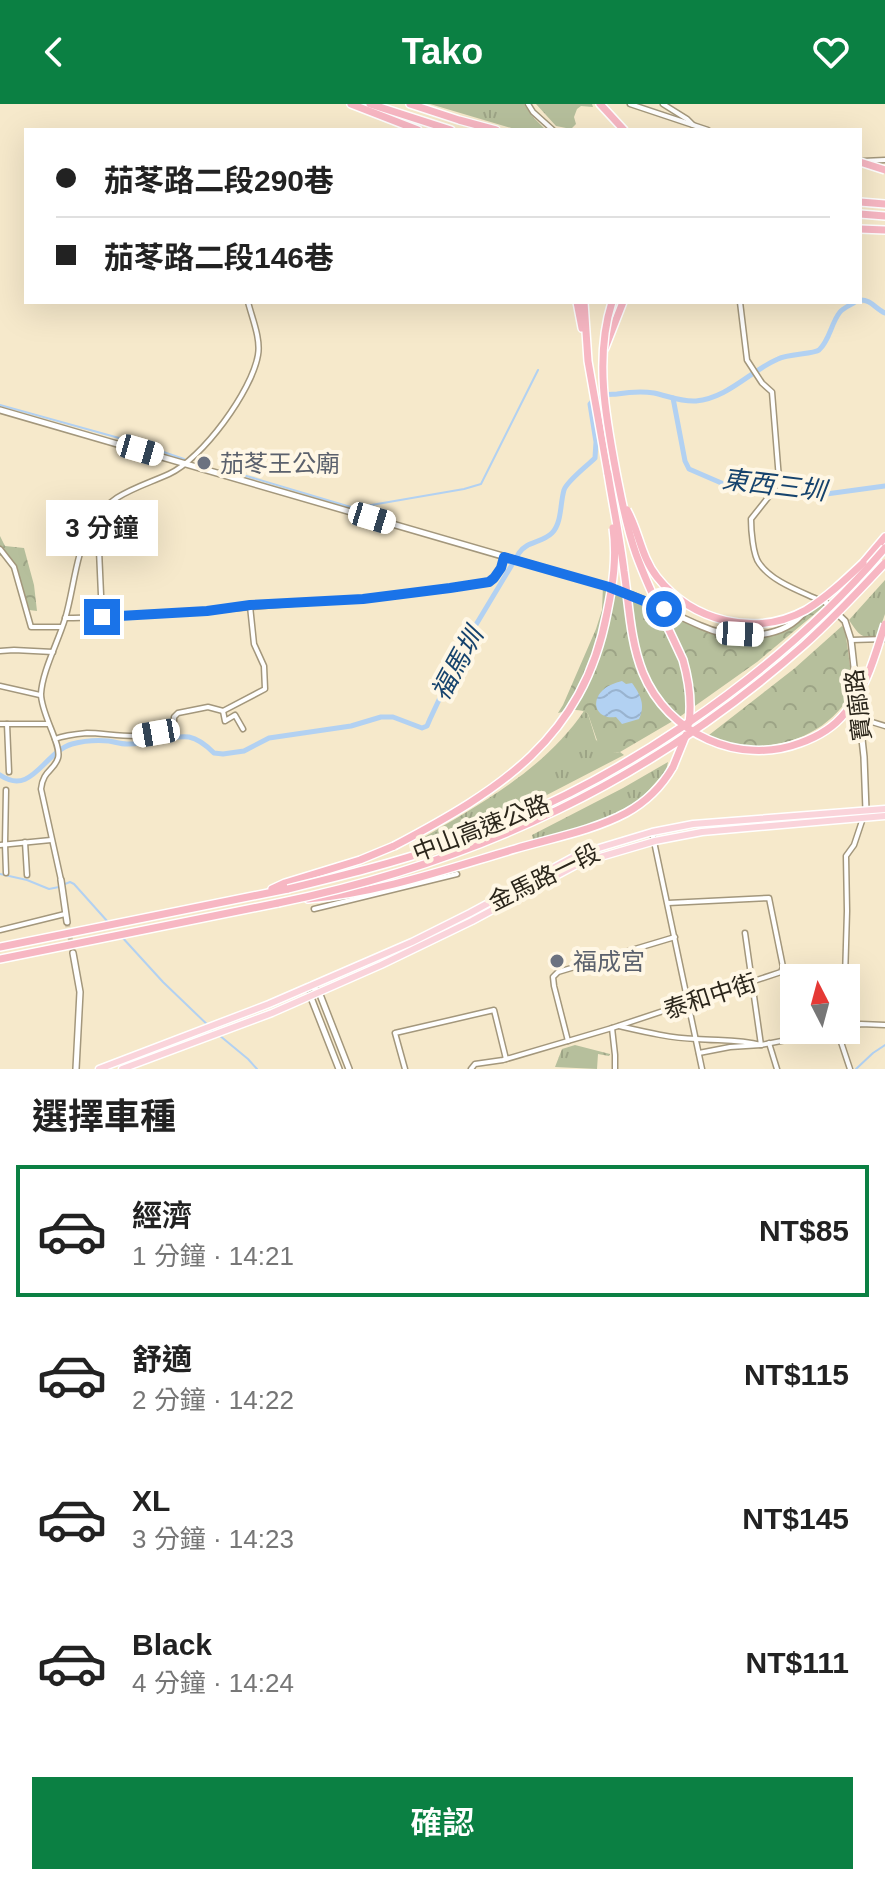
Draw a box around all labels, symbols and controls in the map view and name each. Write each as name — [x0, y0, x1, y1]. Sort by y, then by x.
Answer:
icon: back — [32, 30, 76, 74]
icon: heart — [809, 30, 853, 74]
text: Tako — [402, 31, 483, 72]
text: 茄苳路二段290巷 — [104, 164, 334, 197]
text: 茄苳路二段146巷 — [104, 241, 334, 274]
car — [114, 432, 166, 468]
place label: 茄苳王公廟 — [220, 450, 340, 477]
marker: 茄苳王公廟 — [195, 454, 213, 472]
water label: 東西三圳 — [721, 464, 831, 507]
car — [346, 500, 398, 536]
callout: 3 分鐘 — [46, 501, 158, 557]
text: 3 分鐘 — [65, 513, 139, 543]
route start — [646, 591, 682, 627]
route end — [84, 599, 120, 635]
water label: 福馬圳 — [425, 619, 491, 705]
car — [715, 621, 765, 647]
street label: 寶廍路 — [840, 668, 876, 742]
car — [130, 717, 182, 749]
street label: 中山高速公路 — [409, 790, 553, 866]
street label: 金馬路一段 — [484, 839, 604, 915]
place label: 福成宮 — [573, 948, 645, 975]
marker: 福成宮 — [548, 952, 566, 970]
north arrow — [780, 964, 860, 1044]
map controls — [780, 964, 860, 1044]
street label: 泰和中街 — [660, 968, 760, 1024]
text: 選擇車種 — [32, 1096, 176, 1137]
icon: car — [36, 1195, 108, 1267]
text: 經濟 — [132, 1199, 192, 1232]
text: NT$85 — [759, 1214, 849, 1247]
text: 1 分鐘 · 14:21 — [132, 1241, 294, 1271]
icon: car — [36, 1339, 108, 1411]
text: 舒適 — [132, 1343, 192, 1376]
text: NT$115 — [744, 1358, 849, 1391]
text: 2 分鐘 · 14:22 — [132, 1385, 294, 1415]
icon: car — [36, 1483, 108, 1555]
text: XL — [132, 1484, 170, 1517]
text: NT$145 — [742, 1502, 849, 1535]
text: 3 分鐘 · 14:23 — [132, 1524, 294, 1554]
icon: car — [36, 1627, 108, 1699]
text: Black — [132, 1628, 212, 1661]
text: NT$111 — [746, 1646, 849, 1679]
text: 4 分鐘 · 14:24 — [132, 1668, 294, 1698]
button: 確認 — [32, 1777, 853, 1869]

